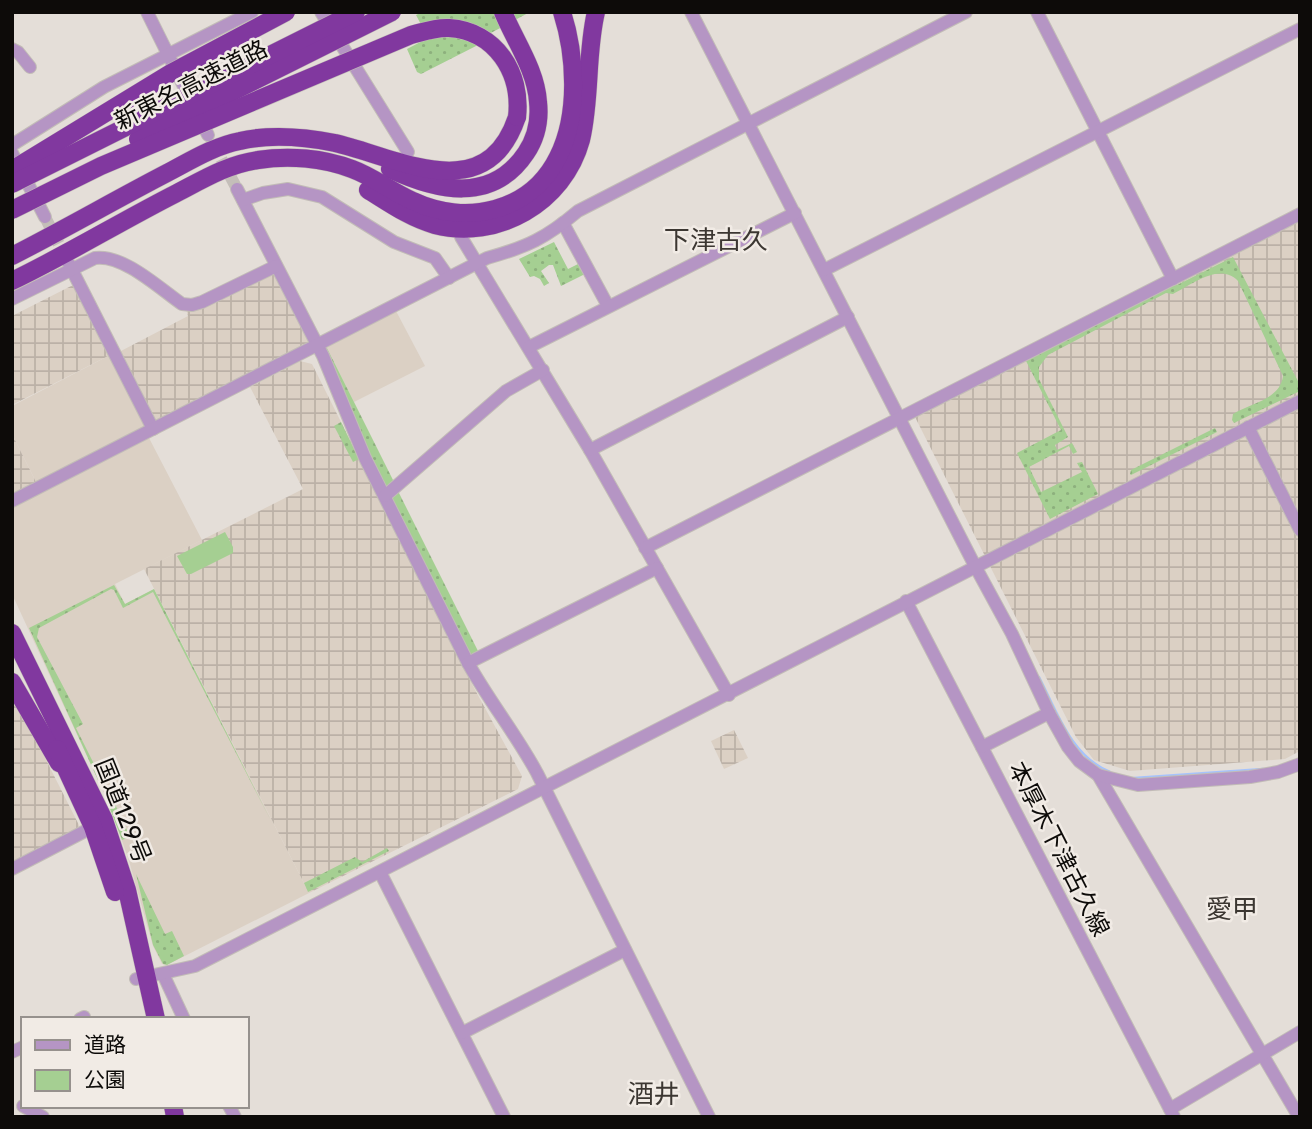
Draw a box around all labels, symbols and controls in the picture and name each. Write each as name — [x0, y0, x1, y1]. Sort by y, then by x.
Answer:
street label: 新東名高速道路 — [110, 34, 272, 136]
district label: 下津古久 — [664, 225, 768, 256]
street label: 国道129号 — [89, 754, 157, 868]
street label: 本厚木下津古久線 — [1003, 757, 1115, 941]
district label: 愛甲 — [1206, 894, 1258, 925]
legend — [21, 1017, 248, 1108]
text: 道路 — [84, 1032, 126, 1057]
text: 公園 — [84, 1067, 126, 1092]
district label: 酒井 — [628, 1079, 680, 1110]

